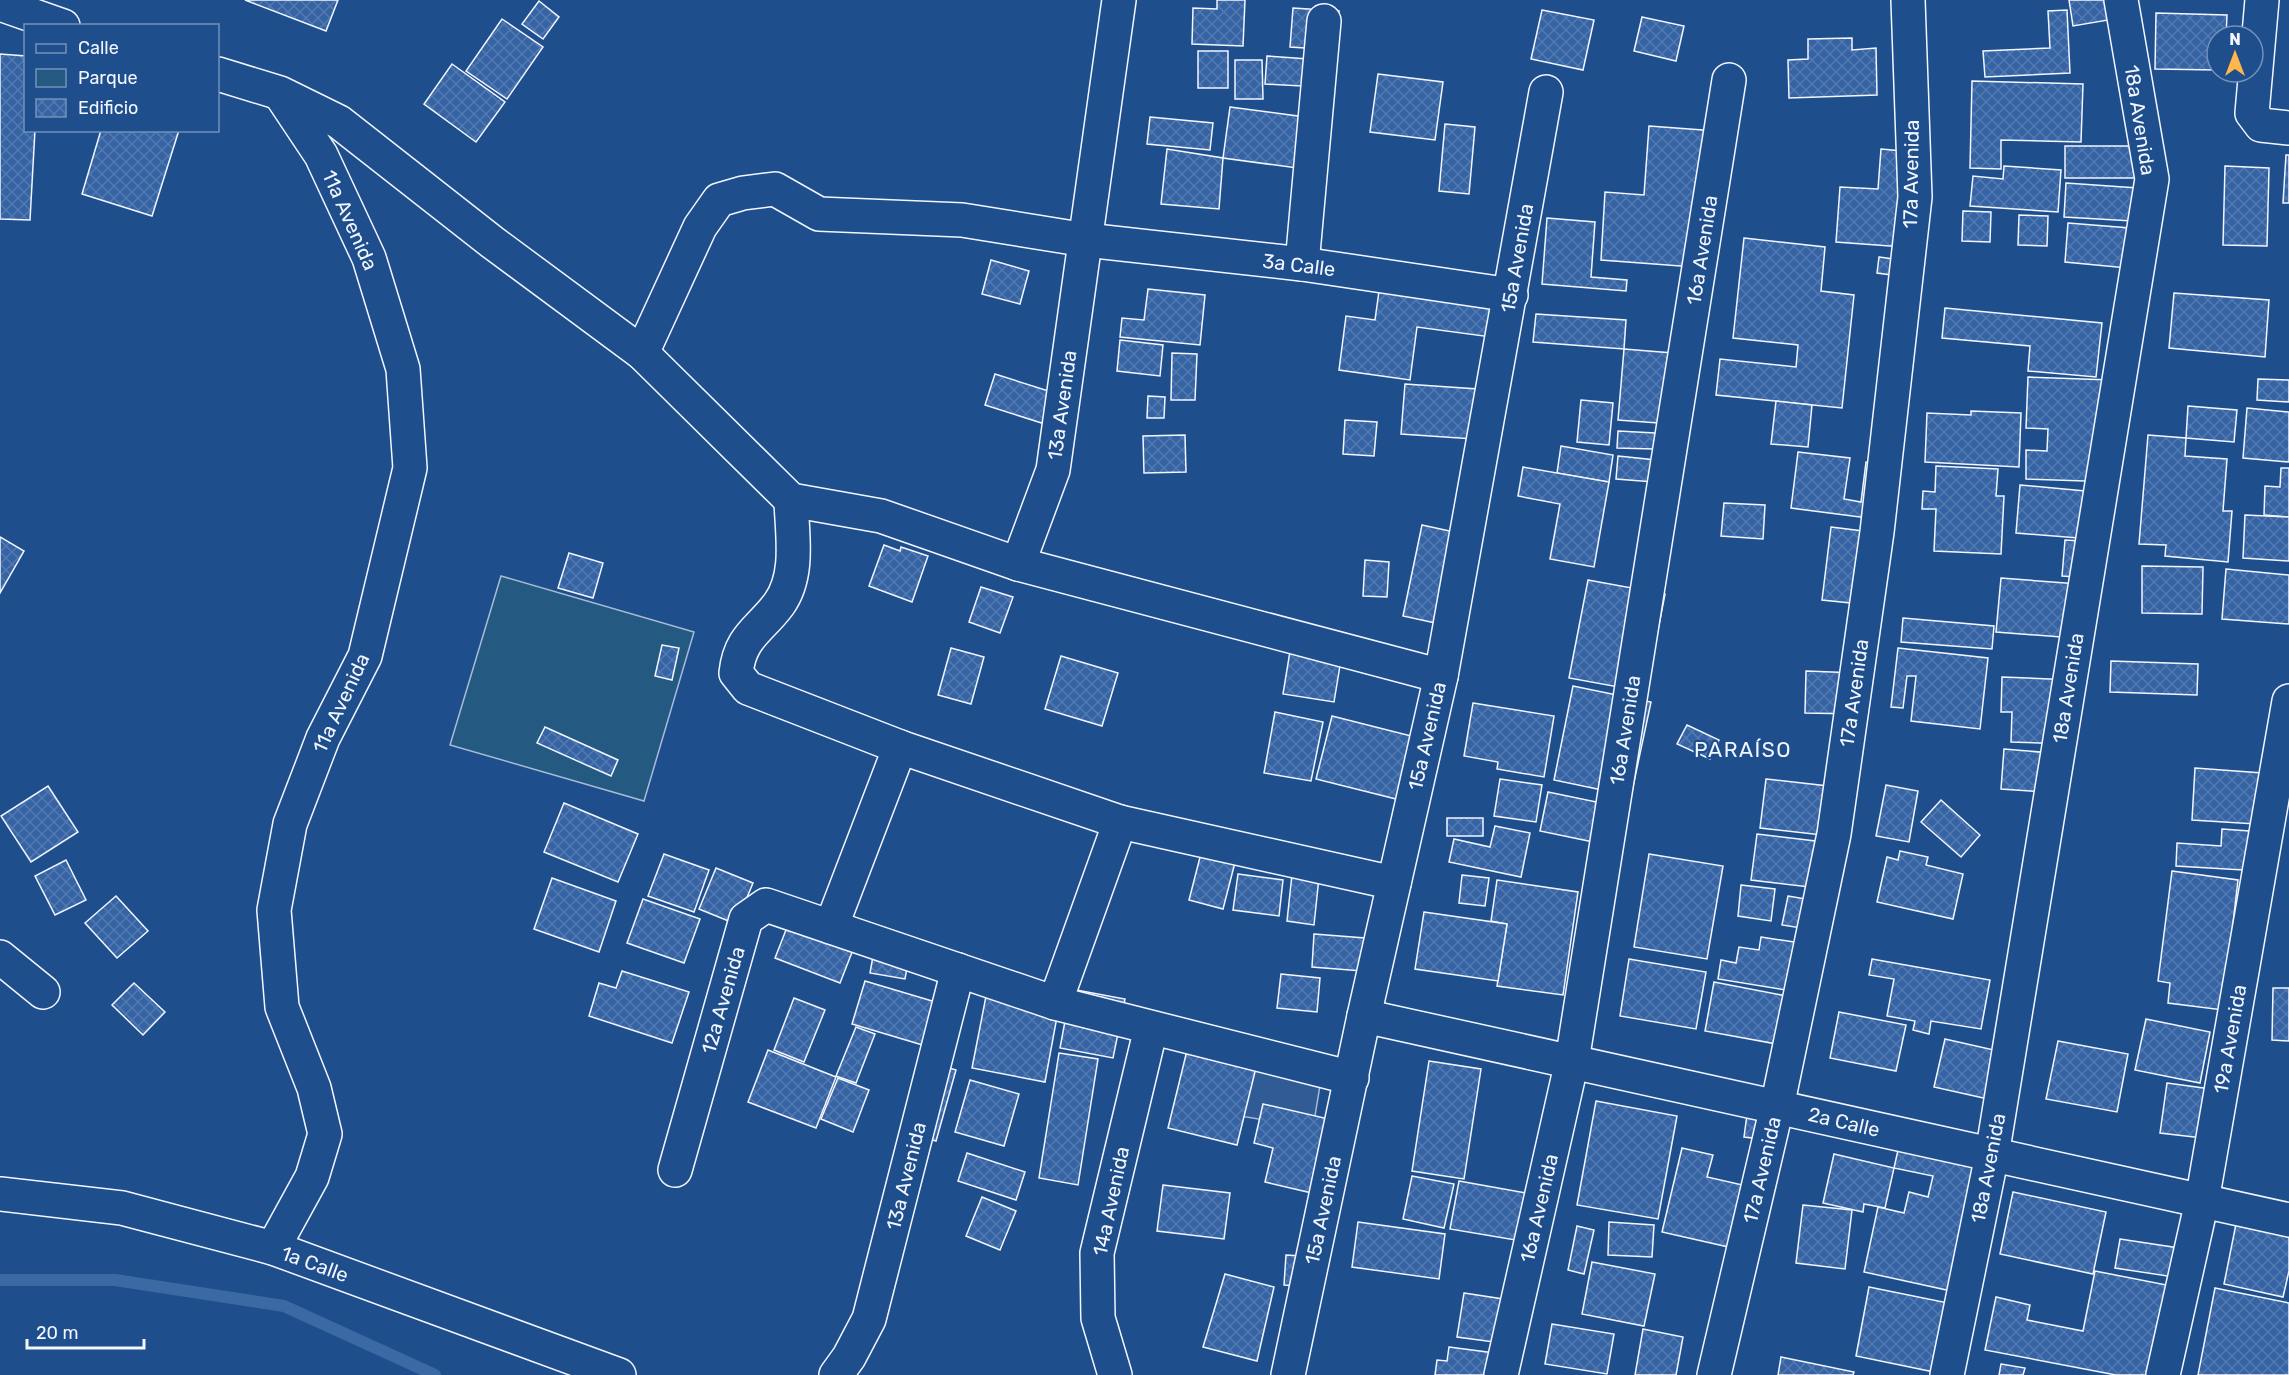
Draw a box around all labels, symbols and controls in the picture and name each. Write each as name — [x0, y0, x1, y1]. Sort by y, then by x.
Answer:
legend — [24, 24, 219, 132]
north arrow — [2205, 24, 2265, 84]
text: N — [2229, 30, 2241, 49]
text: Calle — [78, 37, 119, 59]
street label: 18a Avenida — [2119, 63, 2161, 177]
text: Parque — [78, 67, 138, 89]
text: Edificio — [78, 97, 138, 119]
street label: 17a Avenida — [1898, 119, 1924, 229]
street label: 11a Avenida — [317, 166, 383, 274]
street label: 16a Avenida — [1681, 193, 1723, 307]
street label: 15a Avenida — [1496, 202, 1538, 314]
street label: 3a Calle — [1261, 249, 1337, 281]
street label: 13a Avenida — [1042, 349, 1082, 461]
street label: 18a Avenida — [2047, 631, 2089, 745]
street label: 17a Avenida — [1835, 637, 1873, 749]
street label: 11a Avenida — [307, 649, 375, 757]
street label: 16a Avenida — [1604, 673, 1646, 787]
street label: 15a Avenida — [1403, 679, 1451, 793]
district label: PARAÍSO — [1694, 737, 1792, 762]
street label: 12a Avenida — [696, 944, 750, 1056]
street label: 19a Avenida — [2209, 983, 2251, 1095]
street label: 2a Calle — [1806, 1102, 1882, 1142]
street label: 18a Avenida — [1966, 1111, 2010, 1225]
street label: 17a Avenida — [1738, 1114, 1786, 1226]
street label: 13a Avenida — [881, 1119, 931, 1233]
street label: 14a Avenida — [1088, 1144, 1134, 1258]
street label: 16a Avenida — [1515, 1151, 1563, 1265]
street label: 15a Avenida — [1300, 1153, 1346, 1267]
street label: 1a Calle — [278, 1241, 352, 1287]
scale bar — [27, 1312, 144, 1350]
text: 20 m — [36, 1322, 78, 1344]

